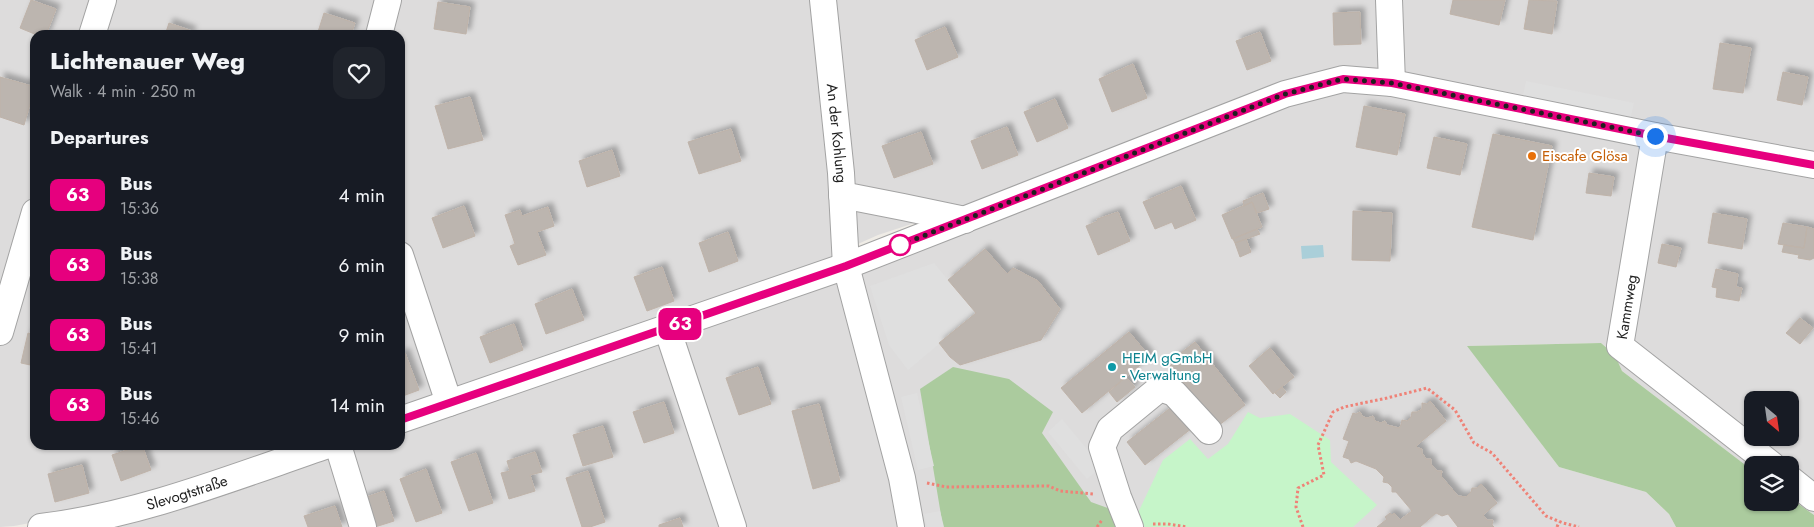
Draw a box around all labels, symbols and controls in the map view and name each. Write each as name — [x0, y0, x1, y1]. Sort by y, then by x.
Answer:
text: Lichtenauer Weg — [50, 43, 245, 78]
button: heart — [333, 47, 385, 99]
text: Walk · 4 min · 250 m — [50, 80, 196, 103]
street label: An der Kohlung — [821, 82, 853, 184]
text: Departures — [50, 124, 149, 151]
your location — [1643, 124, 1668, 149]
place label: Eiscafe Glösa — [1542, 145, 1628, 167]
marker: Eiscafe Glösa — [1526, 150, 1538, 162]
text: Bus — [120, 170, 152, 197]
text: 63 — [66, 182, 89, 208]
text: 4 min — [338, 182, 385, 209]
text: 15:36 — [120, 197, 159, 220]
unlabelled marker — [889, 234, 911, 256]
text: Bus — [120, 240, 152, 267]
text: 63 — [66, 252, 89, 278]
text: 6 min — [339, 252, 385, 279]
text: 15:38 — [120, 267, 159, 290]
street label: Kammweg — [1611, 273, 1643, 341]
line badge: 63 — [658, 308, 702, 340]
text: Bus — [120, 310, 152, 337]
text: 63 — [668, 311, 692, 337]
text: 63 — [66, 322, 89, 348]
text: 9 min — [339, 322, 385, 349]
text: 15:41 — [120, 337, 158, 360]
place label: HEIM gGmbH - Verwaltung — [1122, 347, 1212, 386]
marker: HEIM gGmbH - Verwaltung — [1106, 361, 1118, 373]
text: Bus — [120, 380, 152, 407]
north arrow — [1744, 391, 1799, 446]
map controls — [1744, 391, 1799, 511]
text: 63 — [66, 392, 89, 418]
text: 14 min — [330, 392, 385, 419]
text: 15:46 — [120, 407, 160, 430]
button: layers — [1744, 456, 1799, 511]
street label: Slevogtstraße — [144, 470, 231, 516]

